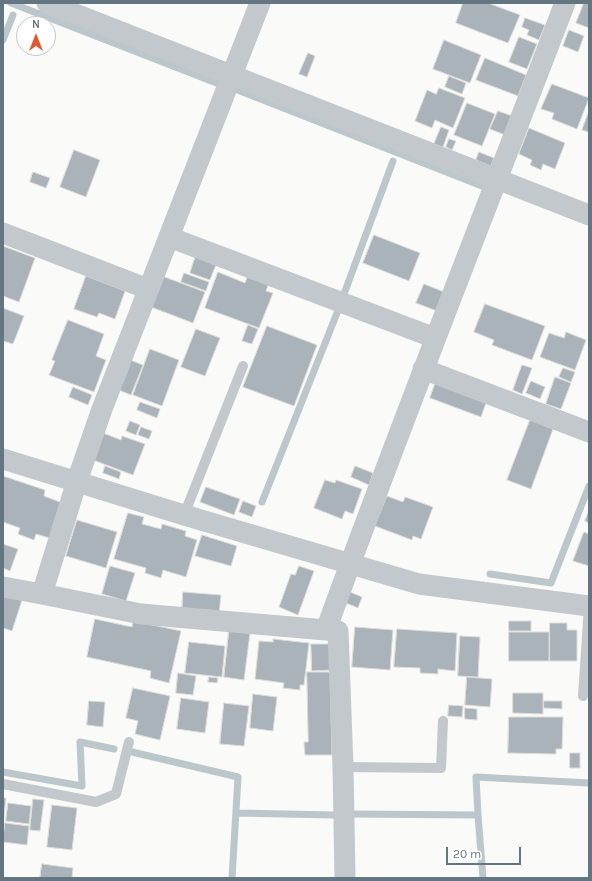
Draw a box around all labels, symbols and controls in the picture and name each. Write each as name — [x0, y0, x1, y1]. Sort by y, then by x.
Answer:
north arrow — [16, 16, 56, 56]
text: N — [32, 18, 40, 31]
scale bar — [448, 839, 523, 865]
text: 20 m — [453, 847, 481, 861]

